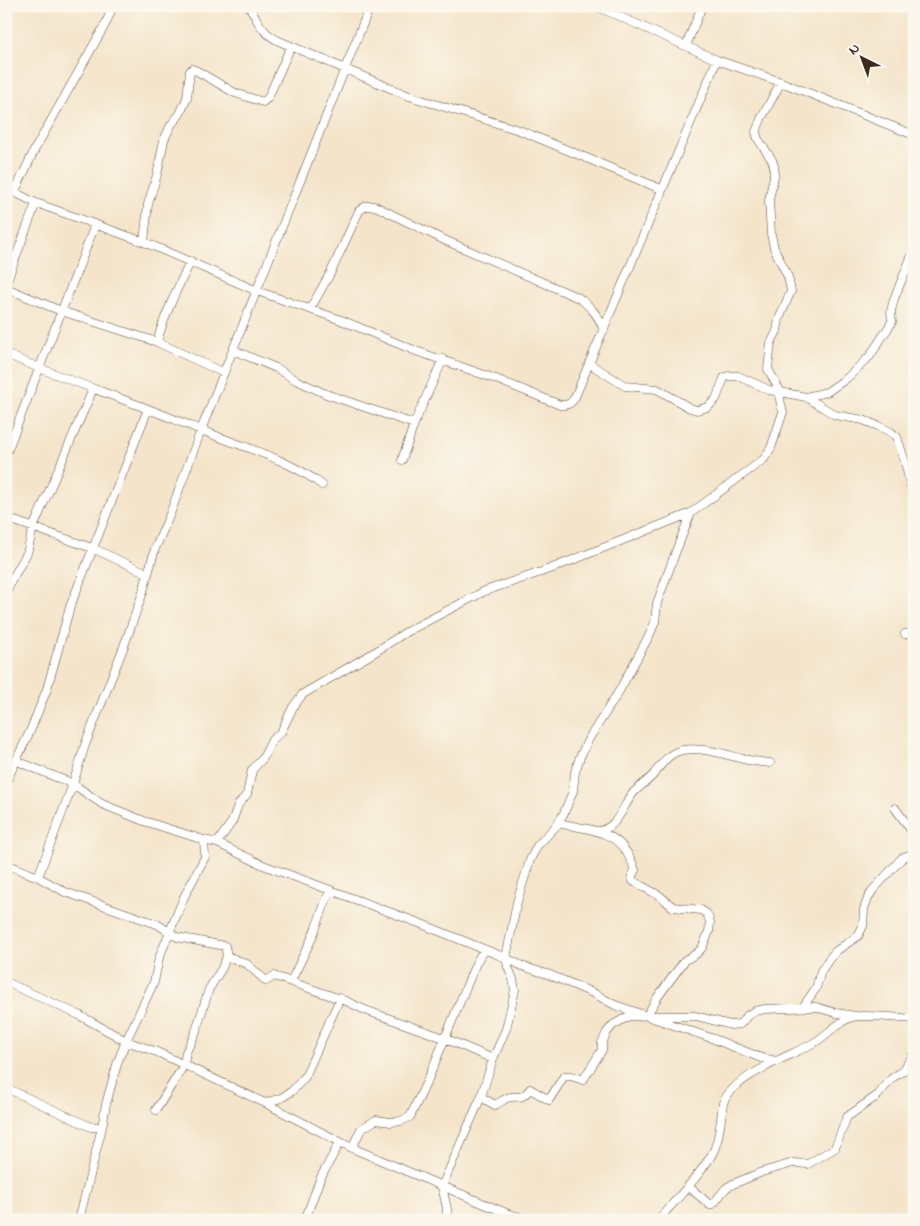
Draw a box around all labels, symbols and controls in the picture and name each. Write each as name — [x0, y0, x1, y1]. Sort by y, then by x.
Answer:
north arrow — [838, 32, 888, 82]
text: N — [844, 38, 865, 60]

